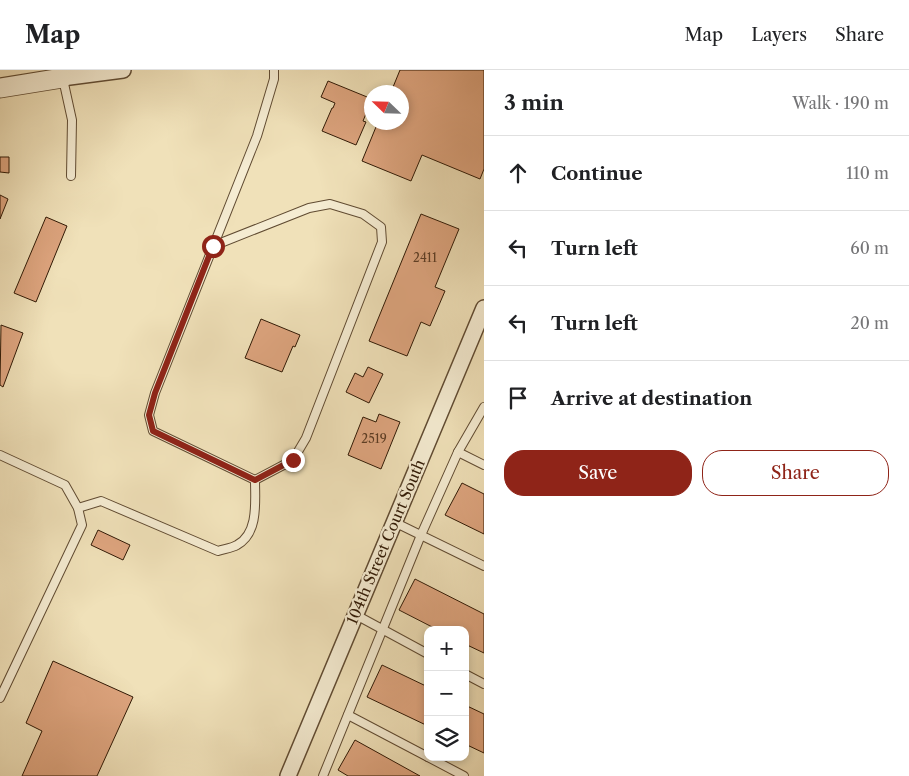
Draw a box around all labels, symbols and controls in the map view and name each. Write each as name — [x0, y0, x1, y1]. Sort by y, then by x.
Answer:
text: Map — [25, 20, 80, 49]
text: Map — [685, 24, 723, 46]
text: Layers — [751, 24, 807, 46]
text: Share — [835, 24, 884, 46]
north arrow — [364, 85, 409, 130]
text: 3 min — [504, 90, 564, 115]
text: Walk · 190 m — [792, 93, 889, 113]
icon: ahead — [504, 159, 532, 187]
text: Continue — [551, 162, 643, 185]
text: 110 m — [846, 163, 889, 183]
icon: left — [504, 234, 532, 262]
route start — [202, 235, 225, 258]
text: Turn left — [551, 237, 638, 260]
text: 60 m — [850, 238, 889, 258]
house number: 2411 — [413, 250, 437, 265]
icon: left — [504, 309, 532, 337]
text: Turn left — [551, 312, 638, 335]
text: 20 m — [850, 313, 889, 333]
icon: arrive — [504, 384, 532, 412]
text: Arrive at destination — [551, 387, 752, 410]
house number: 2519 — [361, 431, 387, 446]
route end — [282, 449, 305, 472]
button: Save — [504, 450, 692, 496]
button: Share — [702, 450, 889, 496]
street label: 104th Street Court South — [342, 456, 429, 627]
map controls — [424, 626, 469, 761]
button: + — [424, 626, 469, 671]
button: − — [424, 671, 469, 716]
button: layers — [424, 716, 469, 761]

